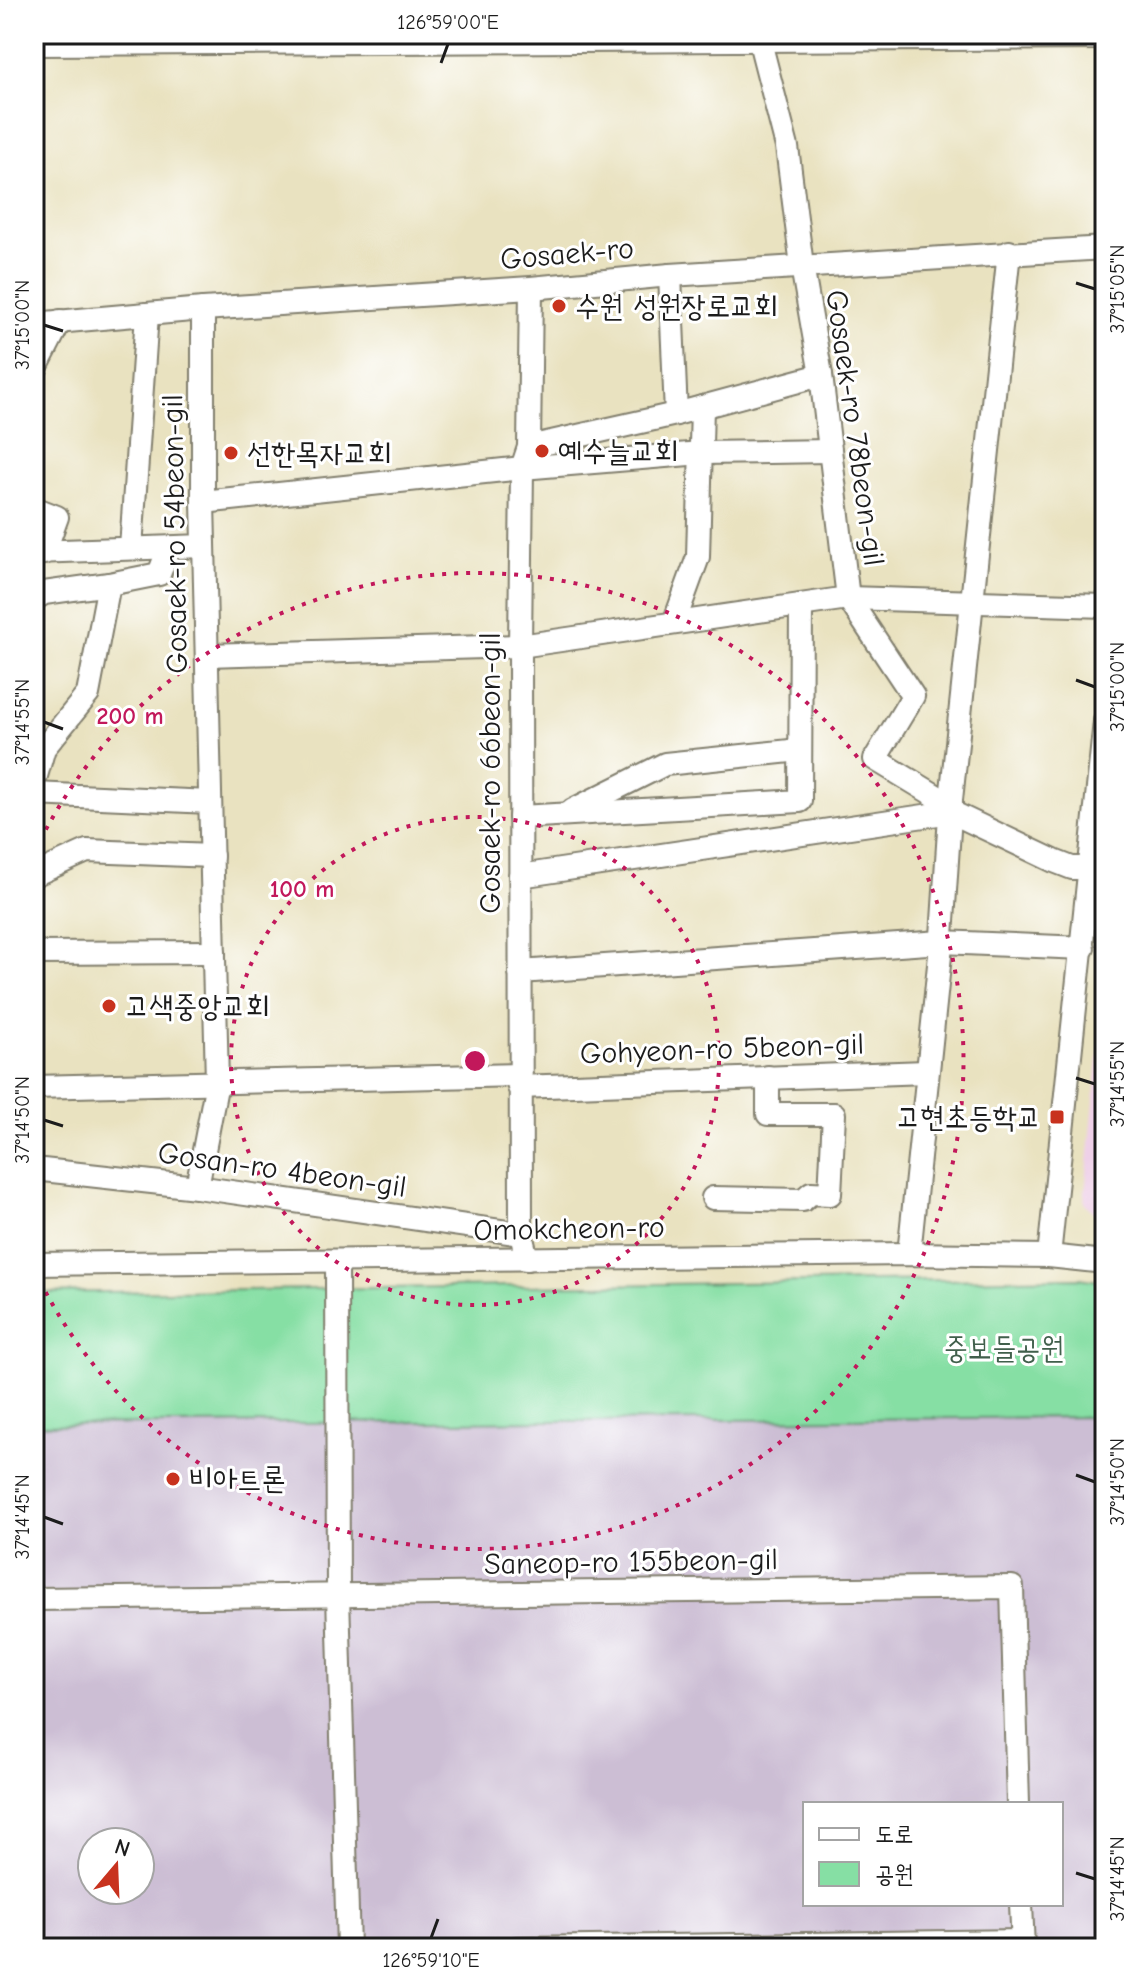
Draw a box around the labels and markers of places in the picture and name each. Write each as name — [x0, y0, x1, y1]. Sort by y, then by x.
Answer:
place label: 수원 성원장로교회 — [575, 289, 778, 324]
marker: 수원 성원장로교회 — [550, 297, 568, 315]
place label: 예수늘교회 — [558, 434, 679, 469]
place label: 선한목자교회 — [247, 436, 392, 471]
marker: 예수늘교회 — [533, 442, 551, 460]
marker: 선한목자교회 — [222, 444, 240, 462]
place label: 고색중앙교회 — [125, 989, 270, 1024]
marker: 고색중앙교회 — [100, 997, 118, 1015]
centre of rings — [461, 1047, 489, 1075]
place label: 고현초등학교 — [896, 1100, 1041, 1135]
marker: 고현초등학교 — [1048, 1108, 1066, 1126]
place label: 비아트론 — [189, 1462, 286, 1497]
marker: 비아트론 — [164, 1470, 182, 1488]

